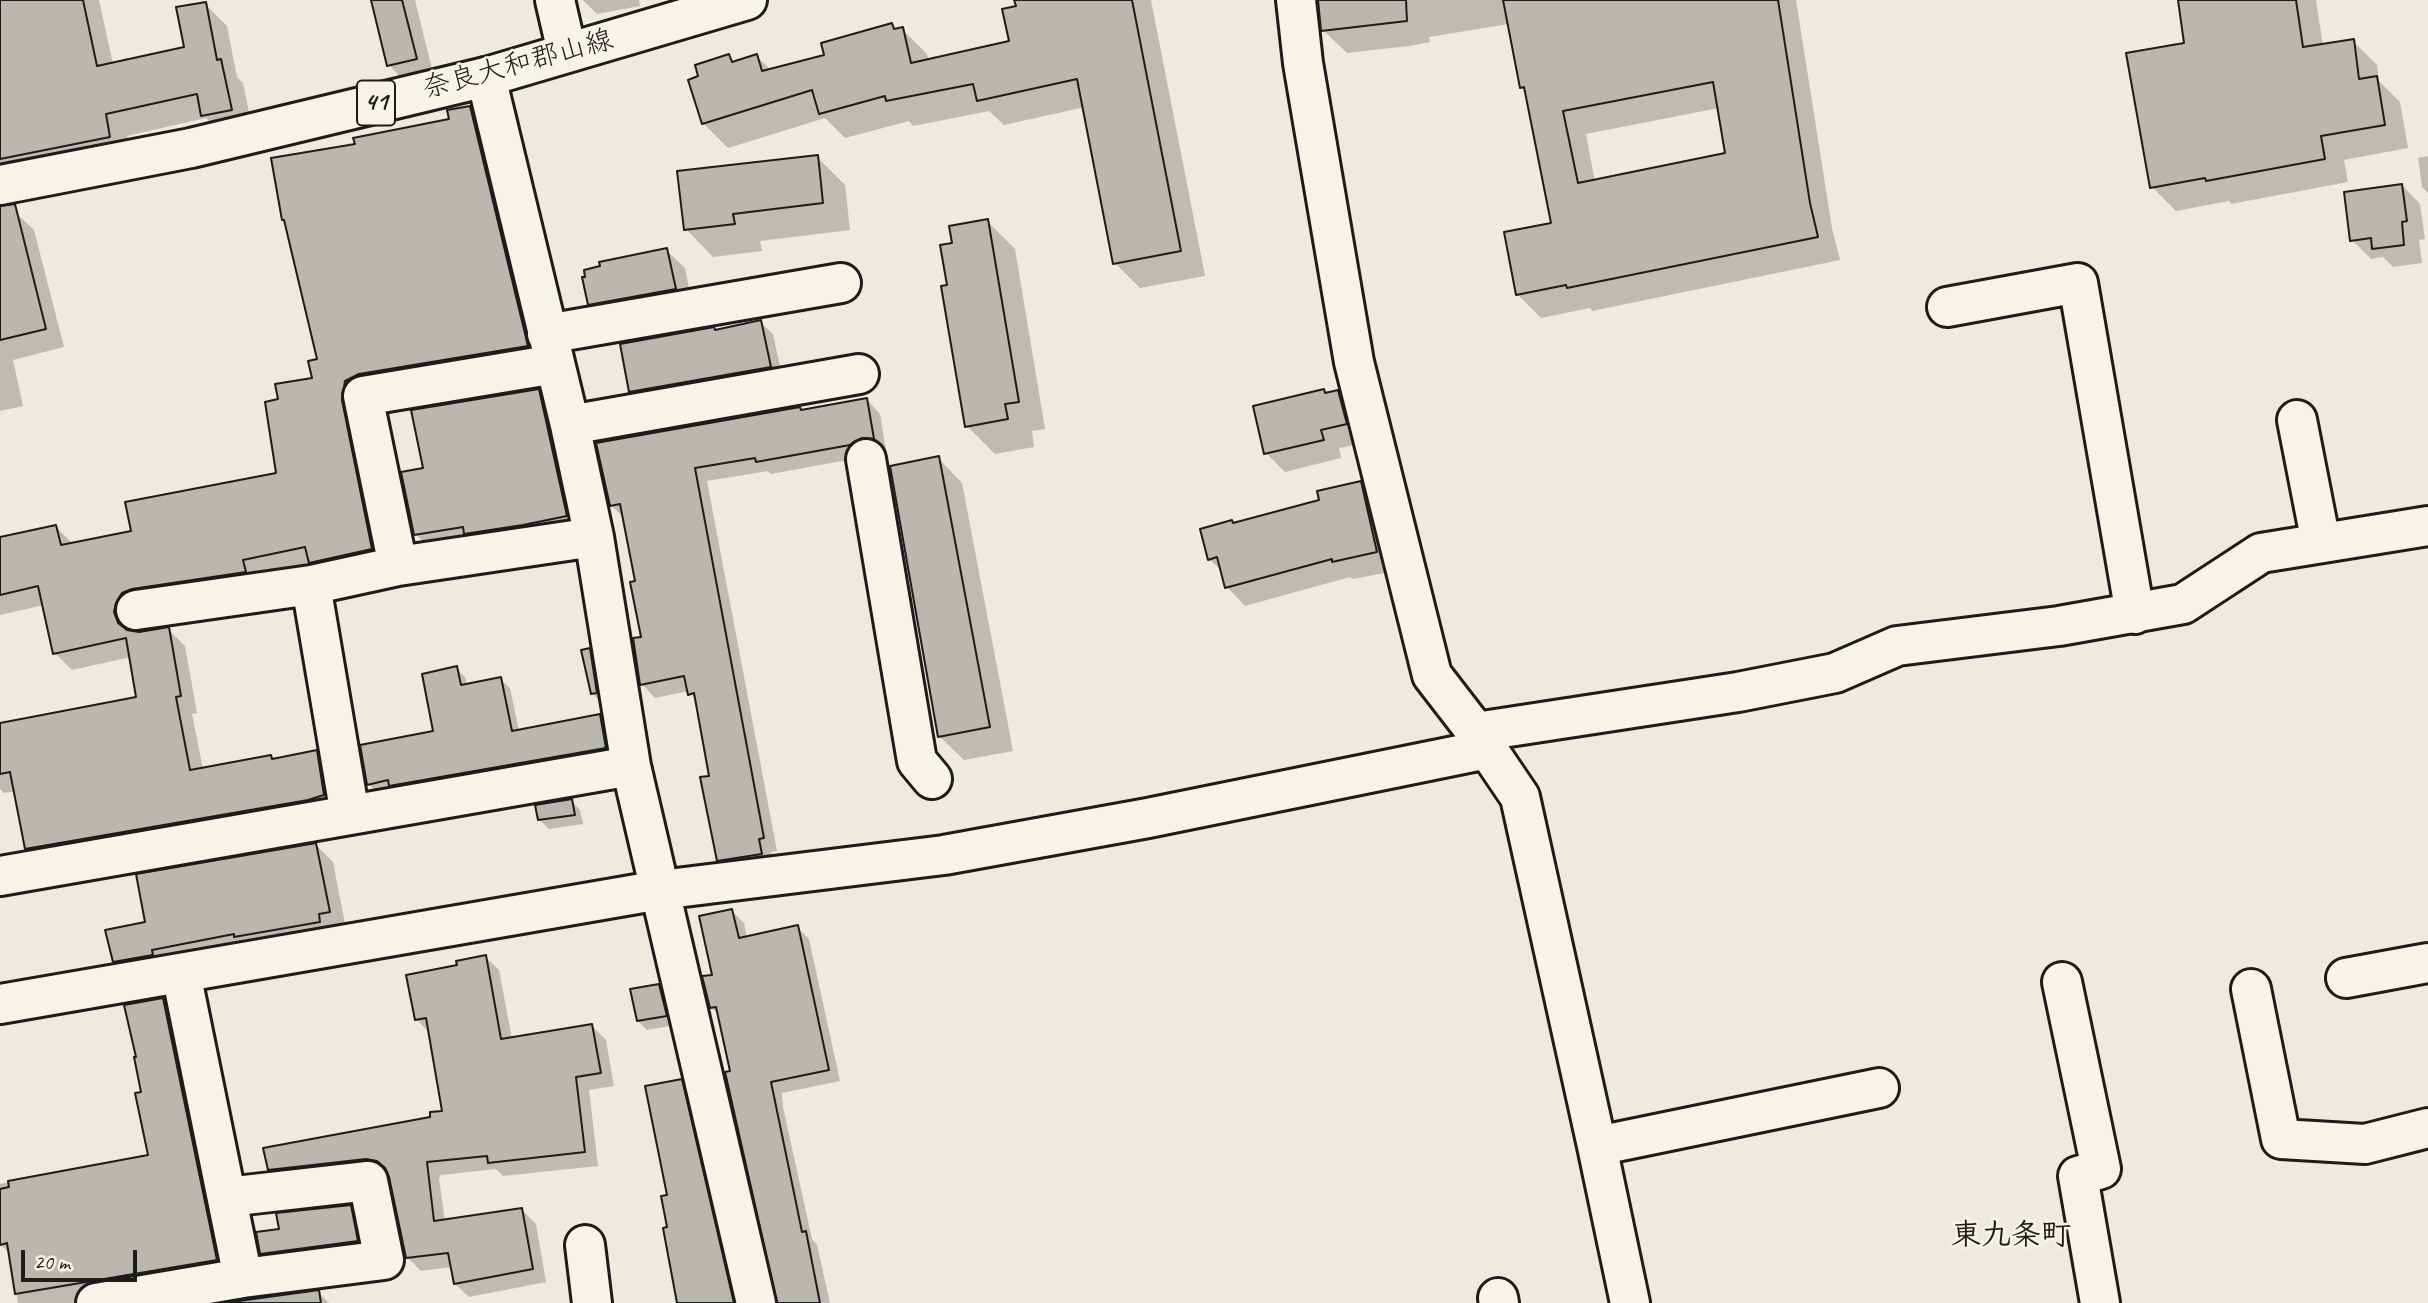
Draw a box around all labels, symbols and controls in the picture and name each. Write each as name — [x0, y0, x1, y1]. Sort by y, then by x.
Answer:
street label: 奈良大和郡山線 — [419, 23, 617, 107]
road number: 41 — [357, 80, 395, 125]
district label: 東九条町 — [1951, 1218, 2071, 1254]
scale bar — [24, 1236, 140, 1280]
text: 20 m — [34, 1249, 70, 1275]

